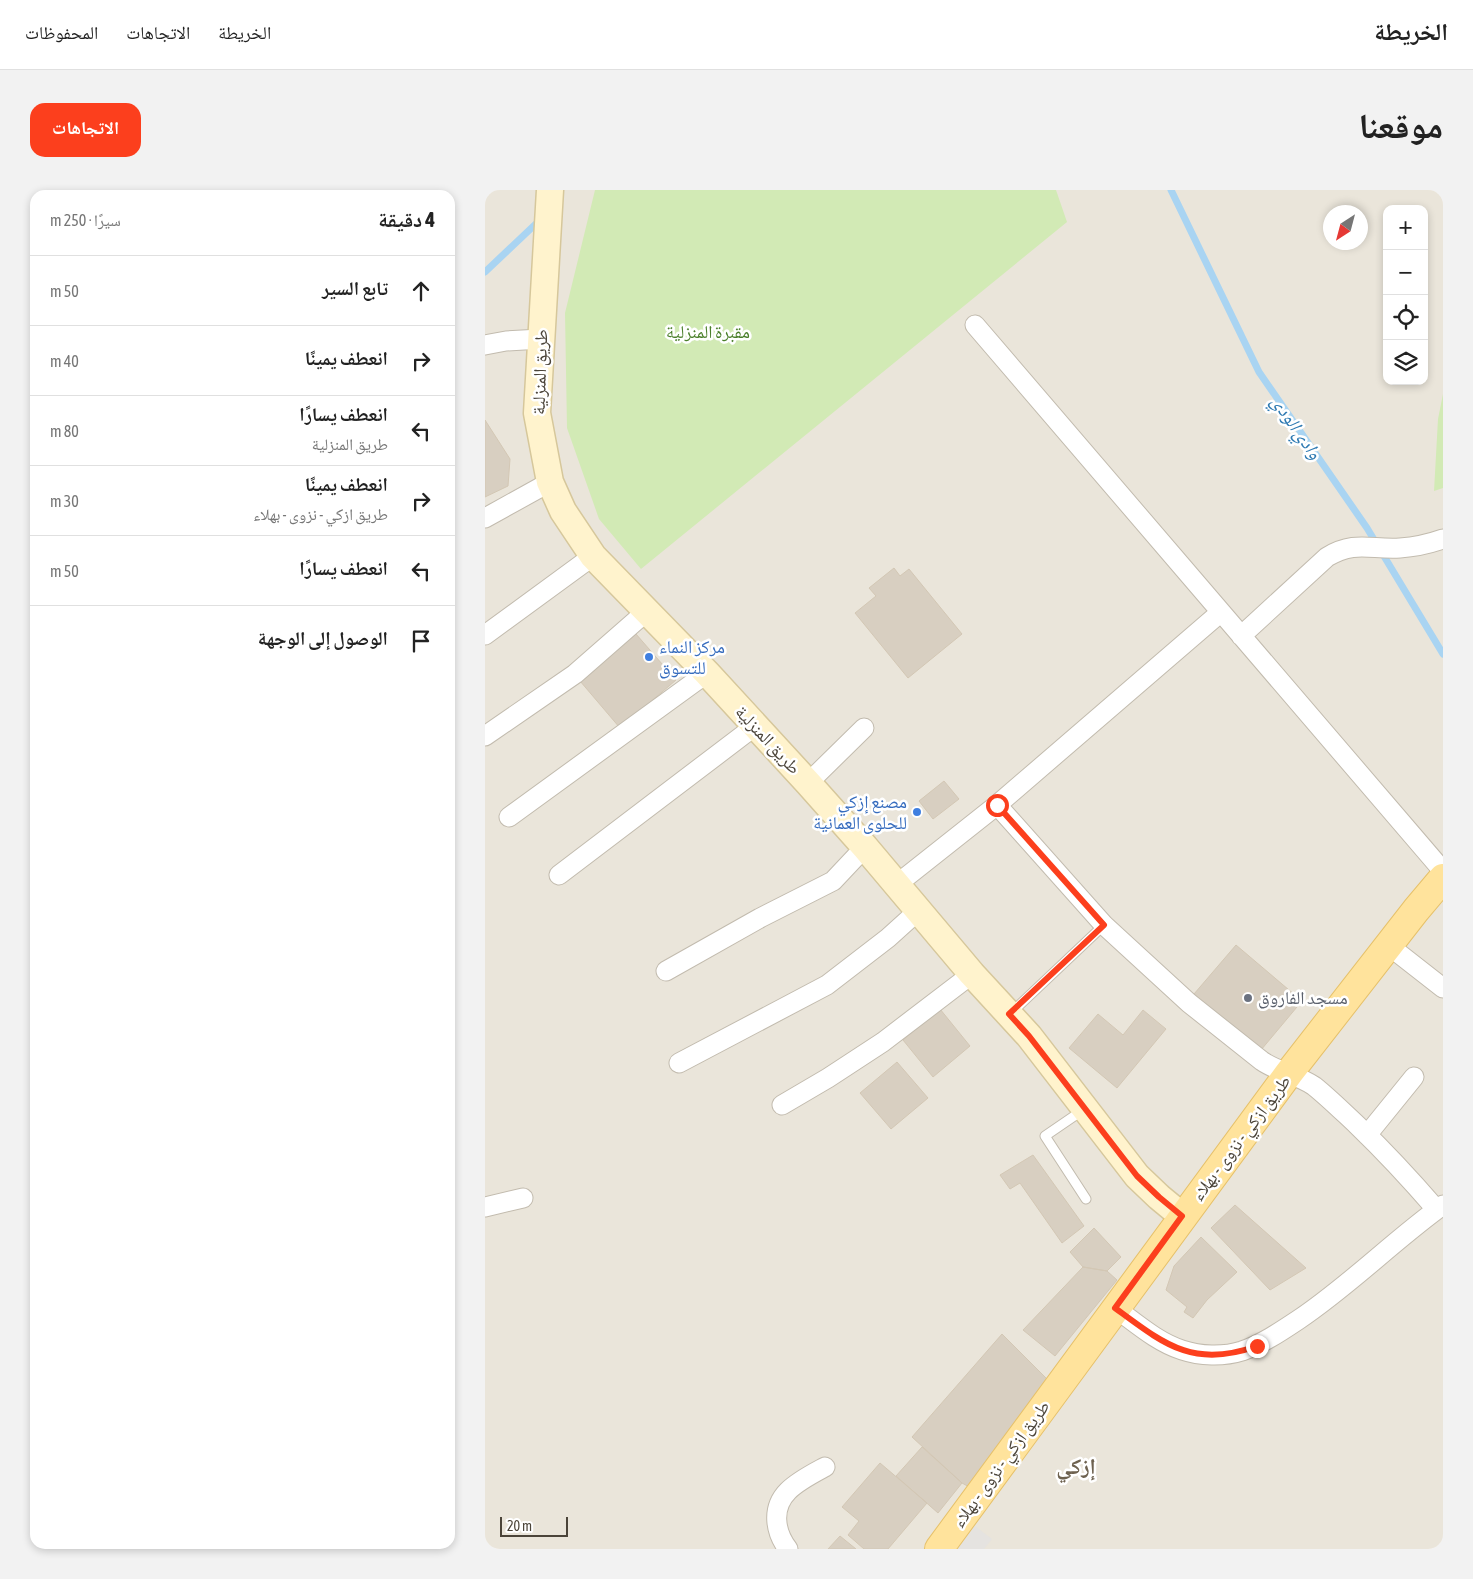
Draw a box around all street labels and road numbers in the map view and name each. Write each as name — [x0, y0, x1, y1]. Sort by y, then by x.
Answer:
street label: طريق المنزلية — [528, 329, 552, 415]
street label: طريق المنزلية — [731, 701, 805, 779]
street label: طريق ازكي - نزوى - بهلاء — [1187, 1071, 1298, 1207]
street label: طريق ازكي - نزوى - بهلاء — [948, 1396, 1057, 1534]

